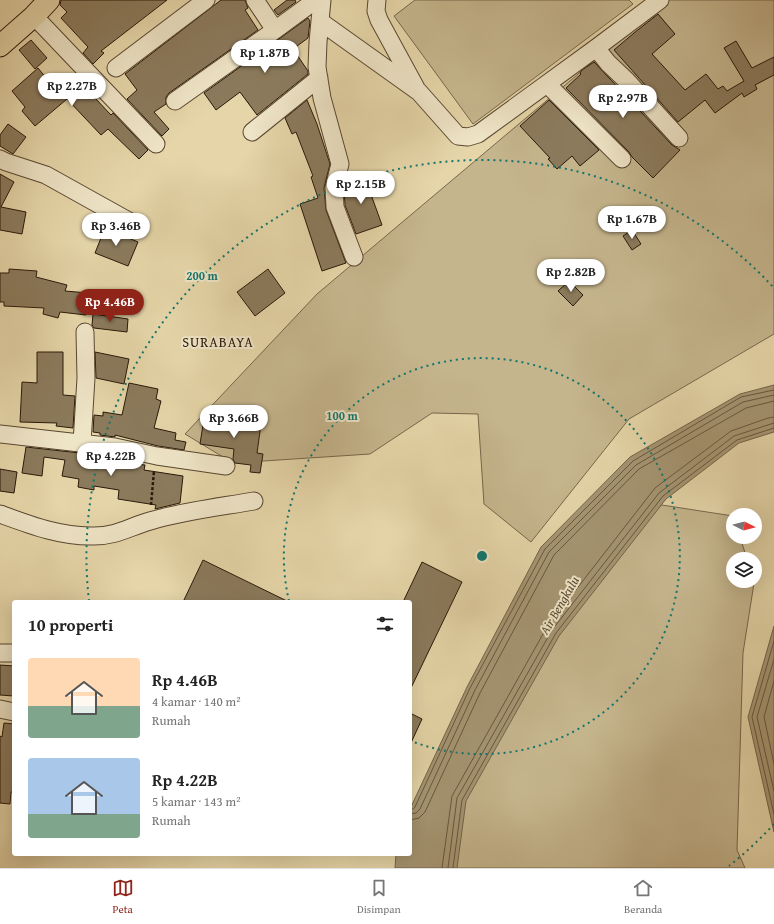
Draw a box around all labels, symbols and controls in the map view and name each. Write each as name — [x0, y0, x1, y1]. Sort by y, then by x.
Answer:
pin: Rp 1.87B — [224, 40, 306, 74]
text: Rp 1.87B — [240, 43, 290, 62]
pin: Rp 2.27B — [31, 73, 113, 107]
text: Rp 2.27B — [47, 76, 97, 95]
pin: Rp 2.97B — [582, 85, 664, 119]
text: Rp 2.97B — [598, 88, 648, 107]
pin: Rp 2.15B — [320, 171, 402, 205]
text: Rp 2.15B — [336, 174, 386, 193]
pin: Rp 1.67B — [591, 206, 673, 240]
text: Rp 1.67B — [607, 209, 657, 228]
pin: Rp 3.46B — [75, 213, 157, 247]
text: Rp 3.46B — [91, 216, 141, 235]
pin: Rp 2.82B — [530, 259, 612, 293]
text: Rp 2.82B — [546, 262, 596, 281]
text: 200 m — [186, 267, 219, 284]
pin: Rp 4.46B — [69, 289, 151, 323]
text: Rp 4.46B — [85, 292, 135, 311]
district label: SURABAYA — [182, 332, 254, 352]
pin: Rp 3.66B — [193, 405, 275, 439]
text: 100 m — [326, 407, 359, 424]
text: Rp 3.66B — [209, 408, 259, 427]
pin: Rp 4.22B — [70, 443, 152, 477]
text: Rp 4.22B — [86, 446, 136, 465]
north arrow — [726, 508, 762, 544]
map controls — [726, 508, 762, 588]
centre of rings — [475, 549, 489, 563]
button: layers — [726, 552, 762, 588]
water label: Air Bengkulu — [534, 572, 584, 639]
text: 10 properti — [28, 612, 113, 637]
icon: filters — [374, 613, 396, 635]
text: Rp 4.46B — [152, 667, 218, 692]
icon: home — [60, 674, 108, 722]
text: 4 kamar · 140 m² — [152, 692, 241, 711]
text: Rumah — [152, 711, 191, 730]
text: Rp 4.22B — [152, 767, 218, 792]
icon: home — [60, 774, 108, 822]
text: 5 kamar · 143 m² — [152, 792, 241, 811]
text: Rumah — [152, 811, 191, 830]
tab: Peta — [112, 877, 134, 917]
tab: Disimpan — [357, 877, 401, 917]
tab: Beranda — [624, 877, 662, 917]

